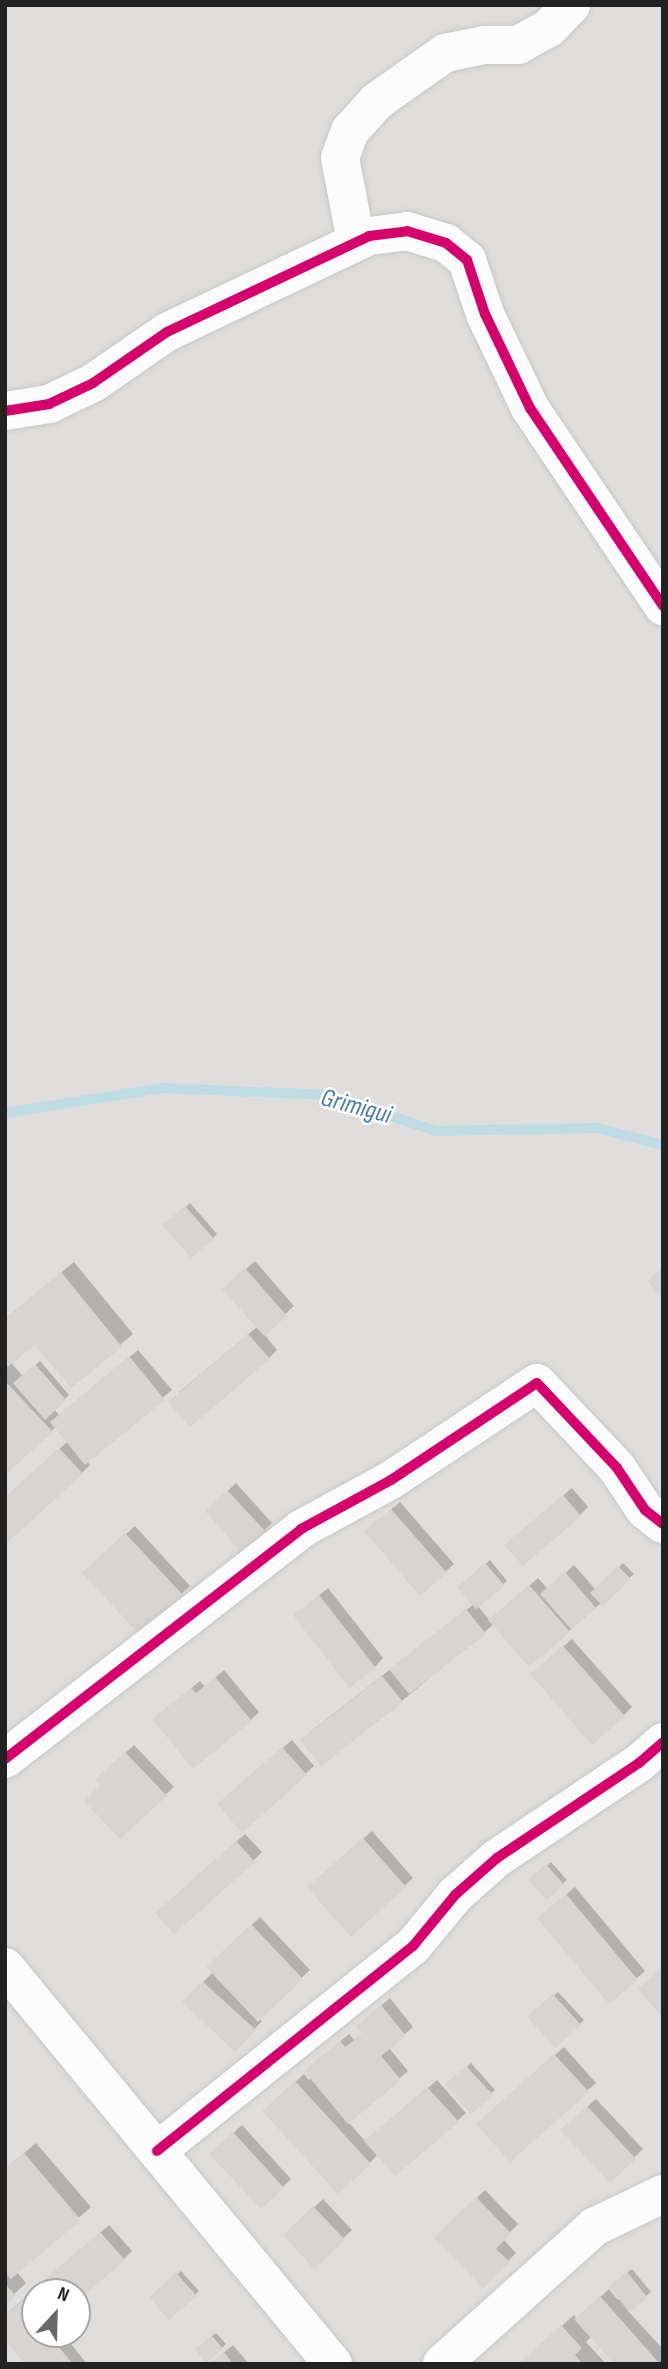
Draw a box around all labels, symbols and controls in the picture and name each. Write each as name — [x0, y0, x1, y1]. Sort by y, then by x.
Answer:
water label: Grimigui — [317, 1083, 395, 1131]
north arrow — [21, 2278, 91, 2348]
text: N — [54, 2282, 72, 2307]

